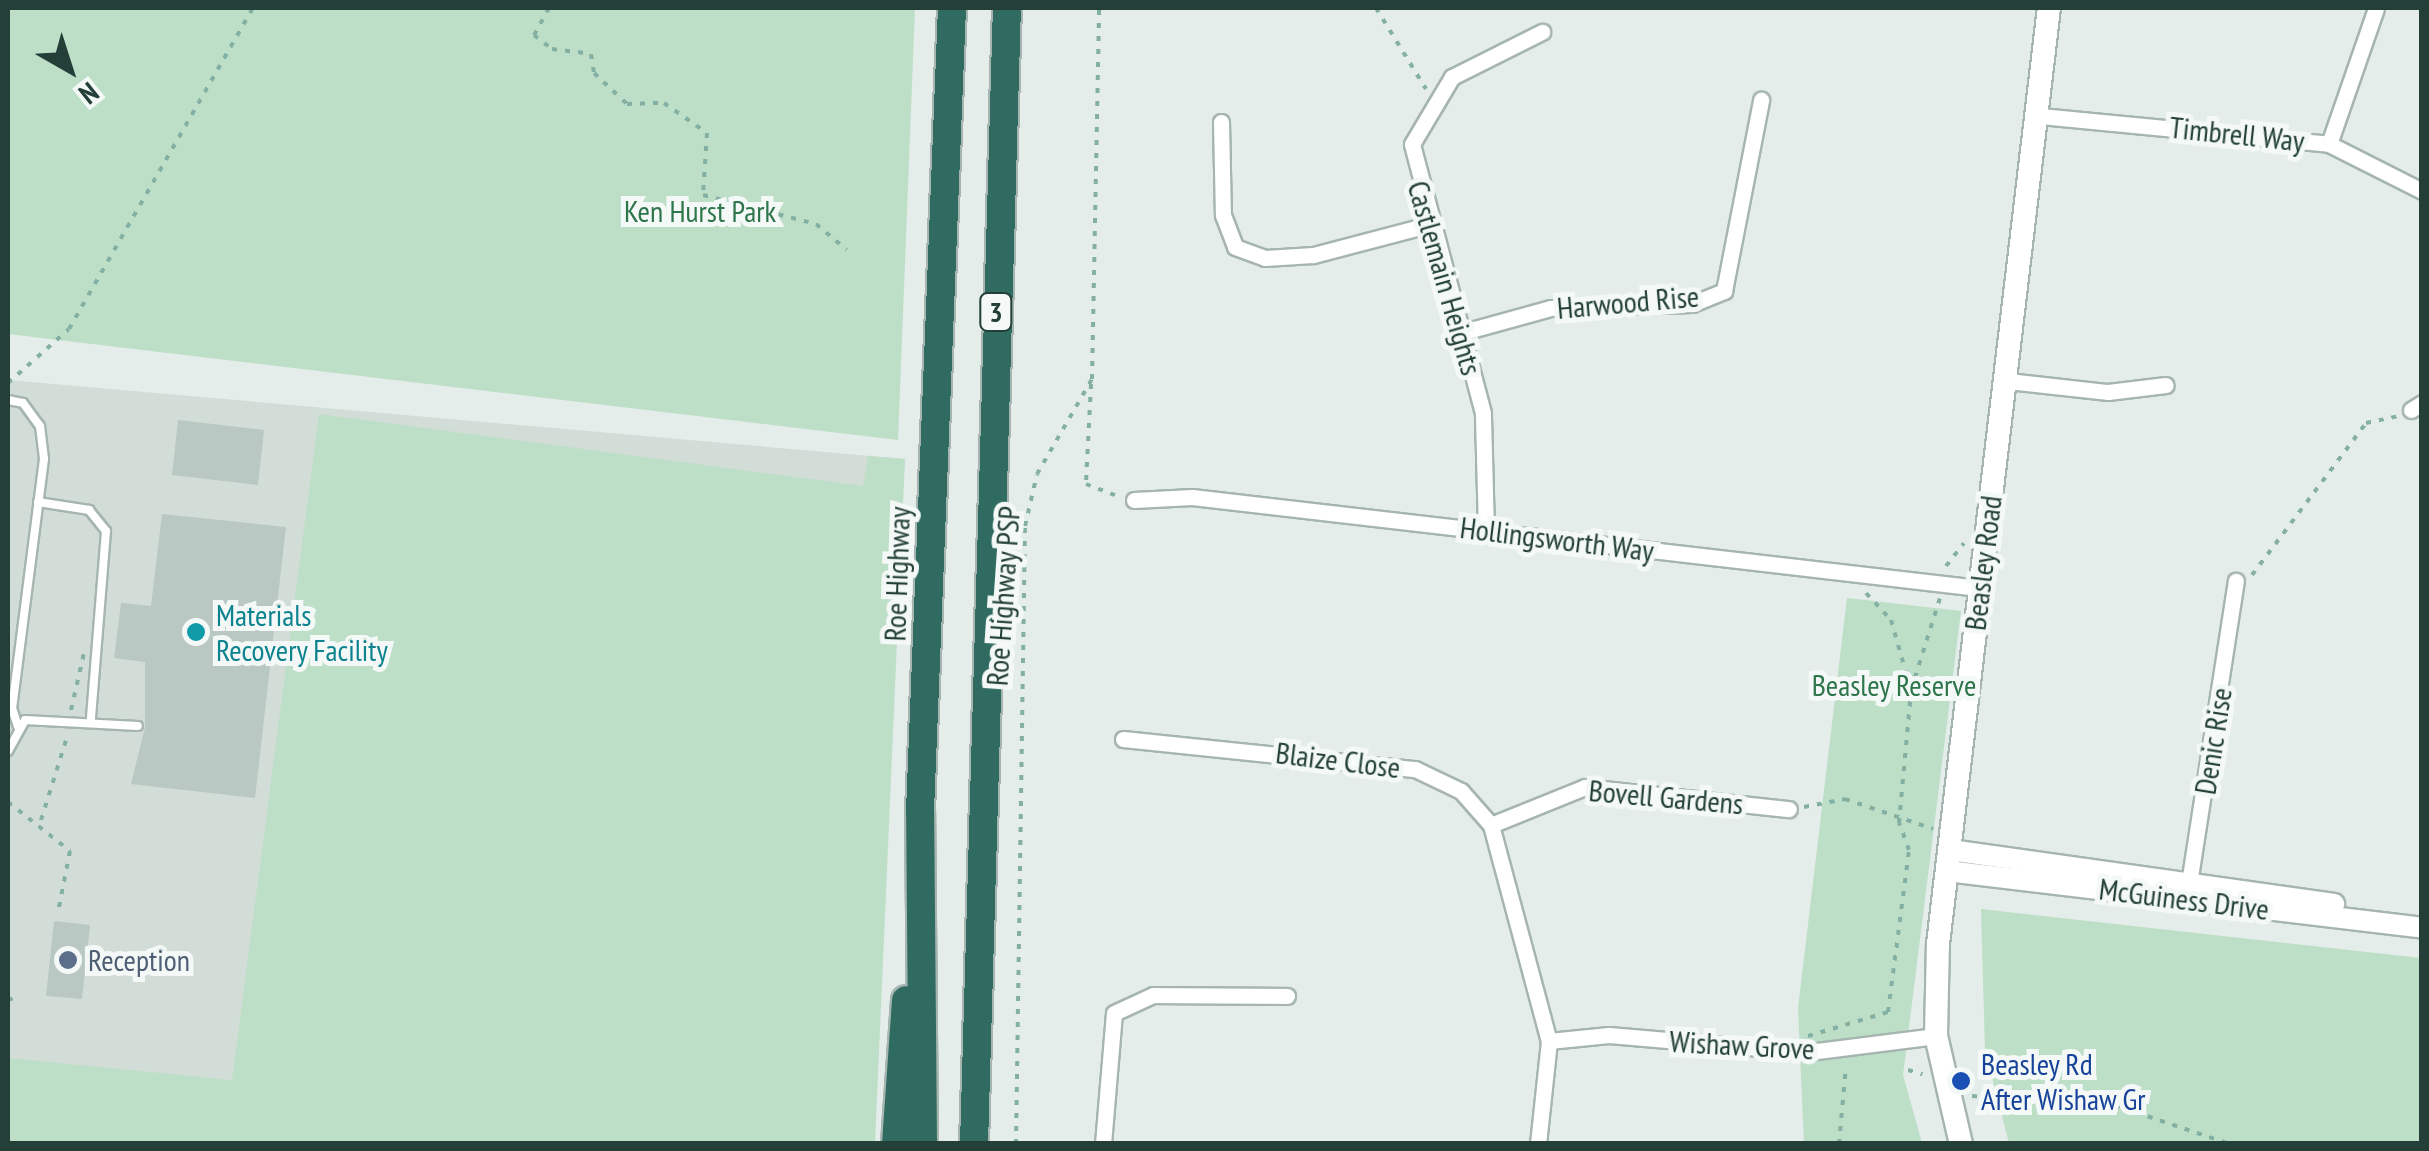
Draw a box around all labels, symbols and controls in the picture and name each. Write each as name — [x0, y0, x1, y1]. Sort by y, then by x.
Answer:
north arrow — [20, 20, 120, 120]
text: N — [72, 75, 107, 113]
street label: Timbrell Way — [2168, 109, 2306, 159]
street label: Castlemain Heights — [1400, 177, 1490, 379]
park label: Ken Hurst Park — [624, 193, 776, 229]
street label: Harwood Rise — [1555, 278, 1701, 326]
road number: 3 — [978, 289, 1014, 335]
street label: Beasley Road — [1957, 493, 2009, 633]
street label: Roe Highway PSP — [979, 504, 1027, 688]
street label: Roe Highway — [877, 506, 917, 642]
street label: Hollingsworth Way — [1458, 509, 1656, 569]
place label: Materials Recovery Facility — [216, 597, 389, 668]
marker: Materials Recovery Facility — [185, 621, 207, 643]
park label: Beasley Reserve — [1811, 667, 1977, 703]
street label: Denic Rise — [2187, 685, 2239, 797]
street label: Blaize Close — [1274, 735, 1402, 785]
street label: Bovell Gardens — [1587, 772, 1745, 822]
street label: McGuiness Drive — [2097, 871, 2271, 927]
place label: Reception — [88, 942, 190, 978]
marker: Reception — [57, 949, 79, 971]
street label: Wishaw Grove — [1668, 1023, 1816, 1067]
place label: Beasley Rd After Wishaw Gr — [1981, 1046, 2147, 1116]
marker: Beasley Rd After Wishaw Gr — [1950, 1070, 1972, 1092]

